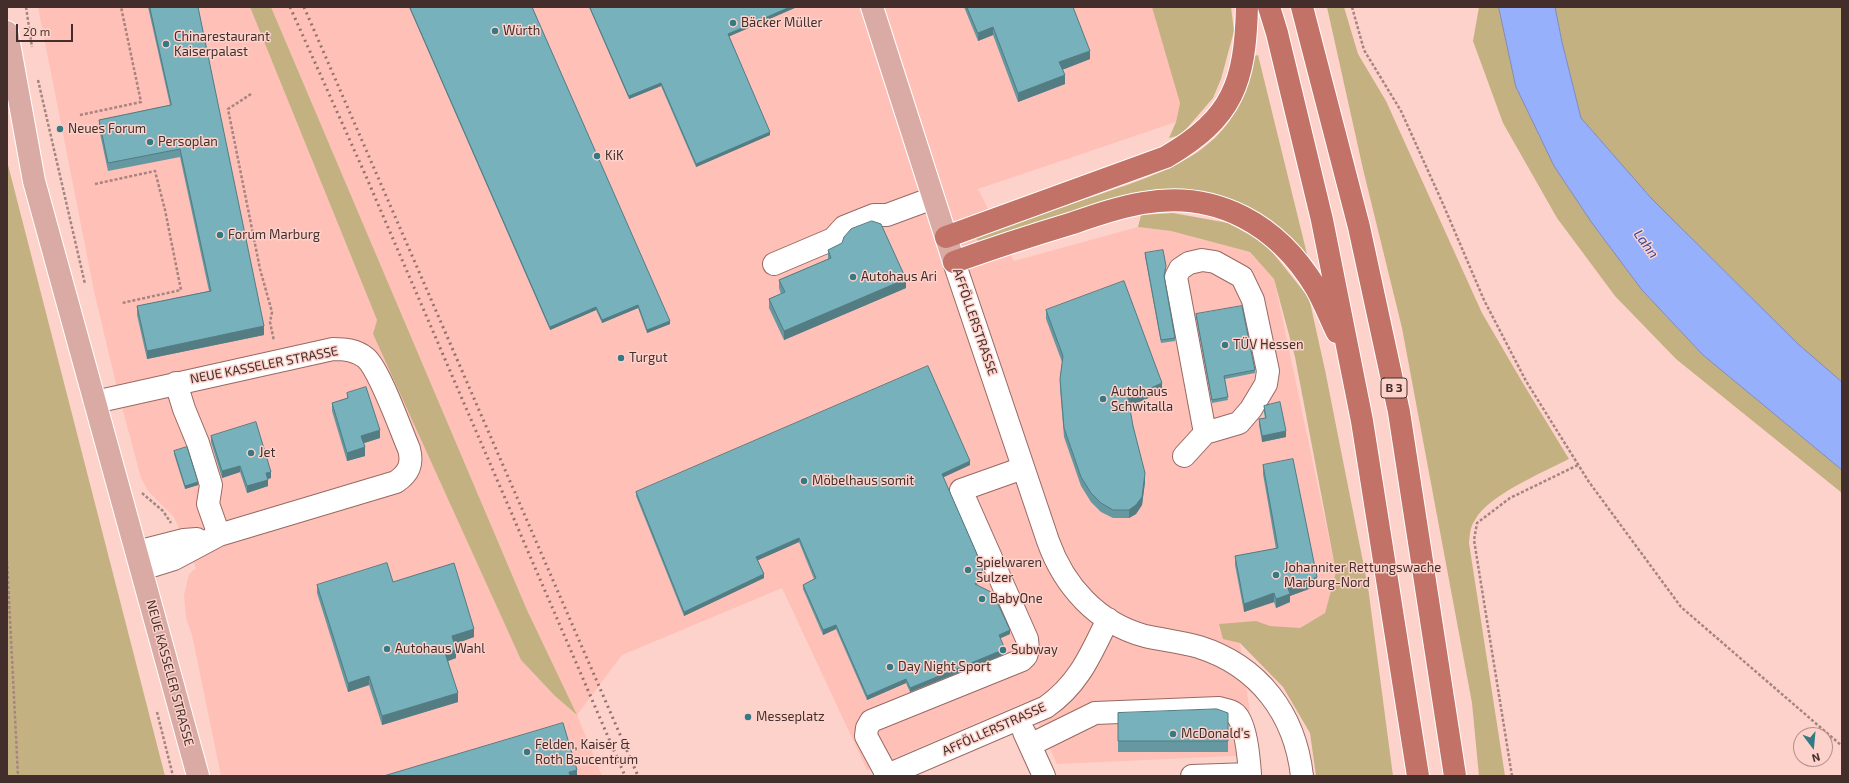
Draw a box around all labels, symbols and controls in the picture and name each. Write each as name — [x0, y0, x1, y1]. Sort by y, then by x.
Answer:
place label: Bäcker Müller — [741, 15, 823, 31]
scale bar — [18, 16, 75, 42]
marker: Bäcker Müller — [728, 18, 738, 28]
place label: Würth — [503, 23, 540, 39]
text: 20 m — [23, 24, 50, 38]
marker: Würth — [490, 26, 500, 36]
place label: Chinarestaurant Kaiserpalast — [174, 29, 270, 60]
marker: Chinarestaurant Kaiserpalast — [161, 39, 171, 49]
place label: Neues Forum — [68, 121, 146, 137]
marker: Neues Forum — [55, 124, 65, 134]
place label: Persoplan — [158, 134, 218, 150]
marker: Persoplan — [145, 137, 155, 147]
place label: KiK — [605, 148, 624, 164]
marker: KiK — [592, 151, 602, 161]
water label: Lahn — [1630, 226, 1662, 262]
place label: Forum Marburg — [228, 227, 320, 243]
marker: Forum Marburg — [215, 230, 225, 240]
street label: AFFÖLLERSTRASSE — [949, 266, 1001, 378]
place label: Autohaus Ari — [861, 269, 937, 285]
marker: Autohaus Ari — [848, 272, 858, 282]
place label: TÜV Hessen — [1233, 337, 1303, 353]
marker: TÜV Hessen — [1220, 340, 1230, 350]
street label: NEUE KASSELER STRASSE — [189, 343, 339, 387]
place label: Turgut — [629, 350, 668, 366]
marker: Turgut — [616, 353, 626, 363]
road number: B 3 — [1381, 378, 1407, 398]
place label: Autohaus Schwitalla — [1111, 384, 1173, 415]
marker: Autohaus Schwitalla — [1098, 394, 1108, 404]
place label: Jet — [259, 445, 275, 461]
marker: Jet — [246, 448, 256, 458]
place label: Möbelhaus somit — [812, 473, 914, 489]
marker: Möbelhaus somit — [799, 476, 809, 486]
place label: Spielwaren Sulzer — [976, 555, 1042, 586]
place label: Johanniter Rettungswache Marburg-Nord — [1284, 560, 1441, 591]
marker: Spielwaren Sulzer — [963, 565, 973, 575]
marker: Johanniter Rettungswache Marburg-Nord — [1271, 570, 1281, 580]
place label: BabyOne — [990, 591, 1043, 607]
marker: BabyOne — [977, 594, 987, 604]
street label: NEUE KASSELER STRASSE — [143, 598, 197, 748]
place label: Autohaus Wahl — [395, 641, 485, 657]
place label: Subway — [1011, 642, 1058, 658]
marker: Autohaus Wahl — [382, 644, 392, 654]
marker: Subway — [998, 645, 1008, 655]
place label: Day Night Sport — [898, 659, 991, 675]
marker: Day Night Sport — [885, 662, 895, 672]
street label: AFFÖLLERSTRASSE — [940, 699, 1048, 759]
place label: Messeplatz — [756, 709, 825, 725]
marker: Messeplatz — [743, 712, 753, 722]
place label: McDonald's — [1181, 726, 1250, 742]
north arrow — [1793, 727, 1833, 767]
marker: McDonald's — [1168, 729, 1178, 739]
place label: Felden, Kaiser & Roth Baucentrum — [535, 737, 638, 768]
marker: Felden, Kaiser & Roth Baucentrum — [522, 747, 532, 757]
text: N — [1811, 751, 1822, 765]

